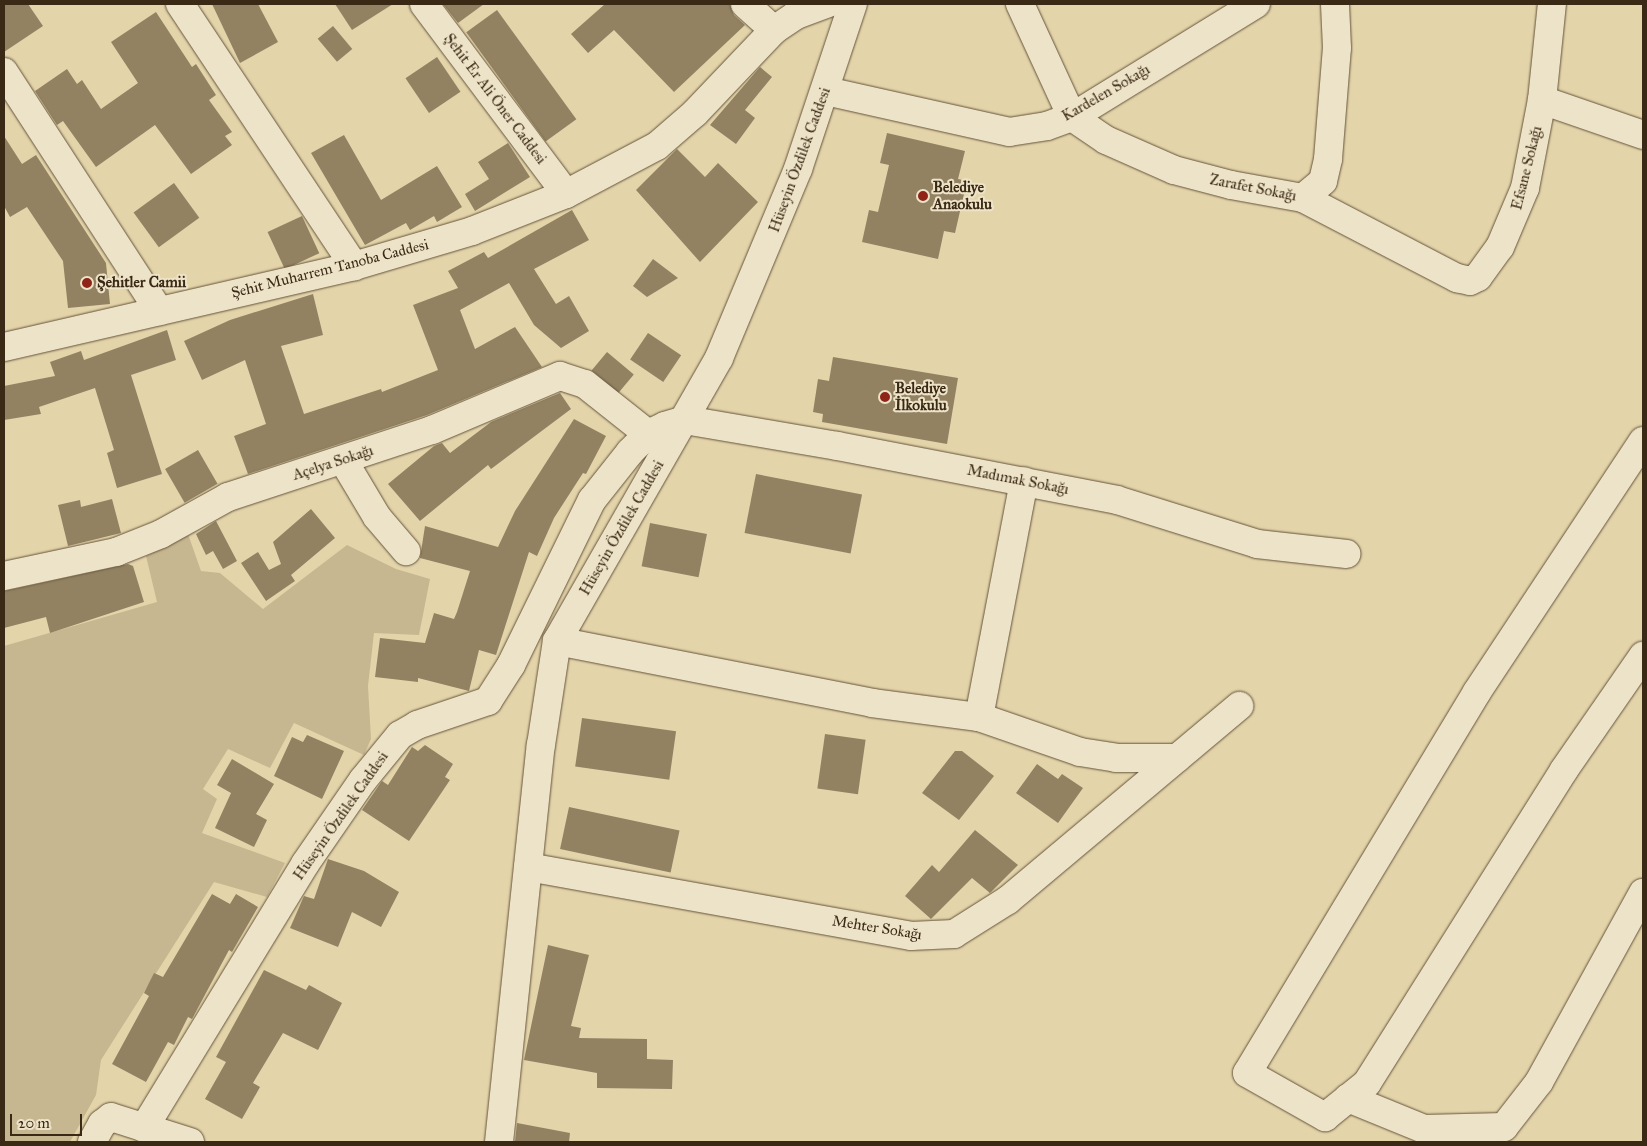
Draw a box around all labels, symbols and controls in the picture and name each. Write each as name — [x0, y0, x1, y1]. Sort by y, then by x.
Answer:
street label: Şehit Er Ali Öner Caddesi — [440, 30, 550, 168]
street label: Kardelen Sokağı — [1059, 61, 1153, 125]
street label: Hüseyin Özdilek Caddesi — [765, 85, 835, 235]
street label: Efsane Sokağı — [1508, 124, 1546, 212]
street label: Zarafet Sokağı — [1208, 171, 1298, 205]
place label: Belediye Anaokulu — [933, 178, 992, 213]
marker: Belediye Anaokulu — [917, 190, 929, 202]
street label: Şehit Muharrem Tanoba Caddesi — [229, 236, 431, 302]
place label: Şehitler Camii — [97, 274, 186, 292]
marker: Şehitler Camii — [81, 277, 93, 289]
place label: Belediye İlkokulu — [895, 379, 947, 414]
marker: Belediye İlkokulu — [879, 391, 891, 403]
street label: Açelya Sokağı — [290, 442, 376, 484]
street label: Hüseyin Özdilek Caddesi — [576, 457, 668, 599]
street label: Madımak Sokağı — [966, 461, 1070, 499]
street label: Hüseyin Özdilek Caddesi — [290, 748, 392, 884]
street label: Mehter Sokağı — [831, 912, 923, 944]
scale bar — [12, 1104, 85, 1136]
text: 20 m — [18, 1114, 50, 1132]

